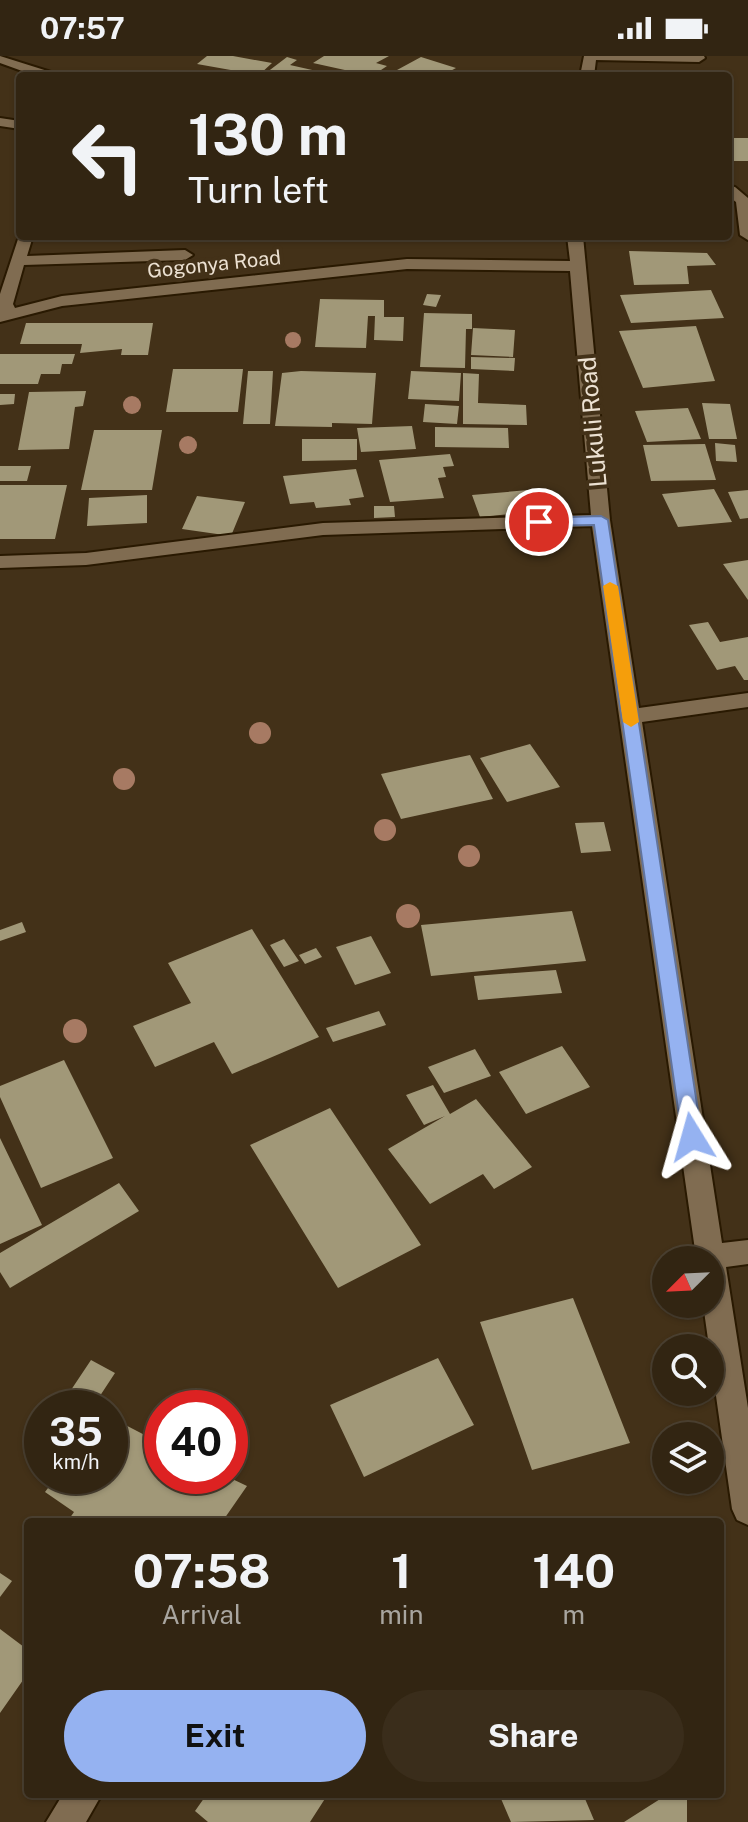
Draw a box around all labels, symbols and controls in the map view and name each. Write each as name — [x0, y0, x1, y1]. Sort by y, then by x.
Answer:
text: 07:57 — [40, 10, 125, 46]
text: 130 m — [188, 102, 348, 168]
icon: left — [56, 104, 160, 208]
text: Turn left — [188, 169, 329, 211]
street label: Gogonya Road — [146, 245, 282, 283]
street label: Lukuli Road — [572, 356, 612, 488]
pin — [505, 488, 573, 556]
icon: arrive — [517, 500, 561, 544]
position arrow — [650, 1095, 734, 1179]
north arrow — [652, 1246, 724, 1318]
map controls — [652, 1246, 724, 1494]
button: search — [652, 1334, 724, 1406]
speed limit sign: 40 — [144, 1390, 248, 1494]
text: 35 — [49, 1408, 103, 1455]
button: layers — [652, 1422, 724, 1494]
text: km/h — [52, 1450, 100, 1474]
text: 07:58 — [133, 1542, 271, 1599]
text: 1 — [391, 1542, 412, 1599]
text: 140 — [532, 1542, 615, 1599]
text: Arrival — [162, 1599, 242, 1630]
text: min — [379, 1599, 423, 1630]
text: m — [562, 1599, 585, 1630]
button: Exit — [64, 1690, 366, 1782]
button: Share — [382, 1690, 684, 1782]

